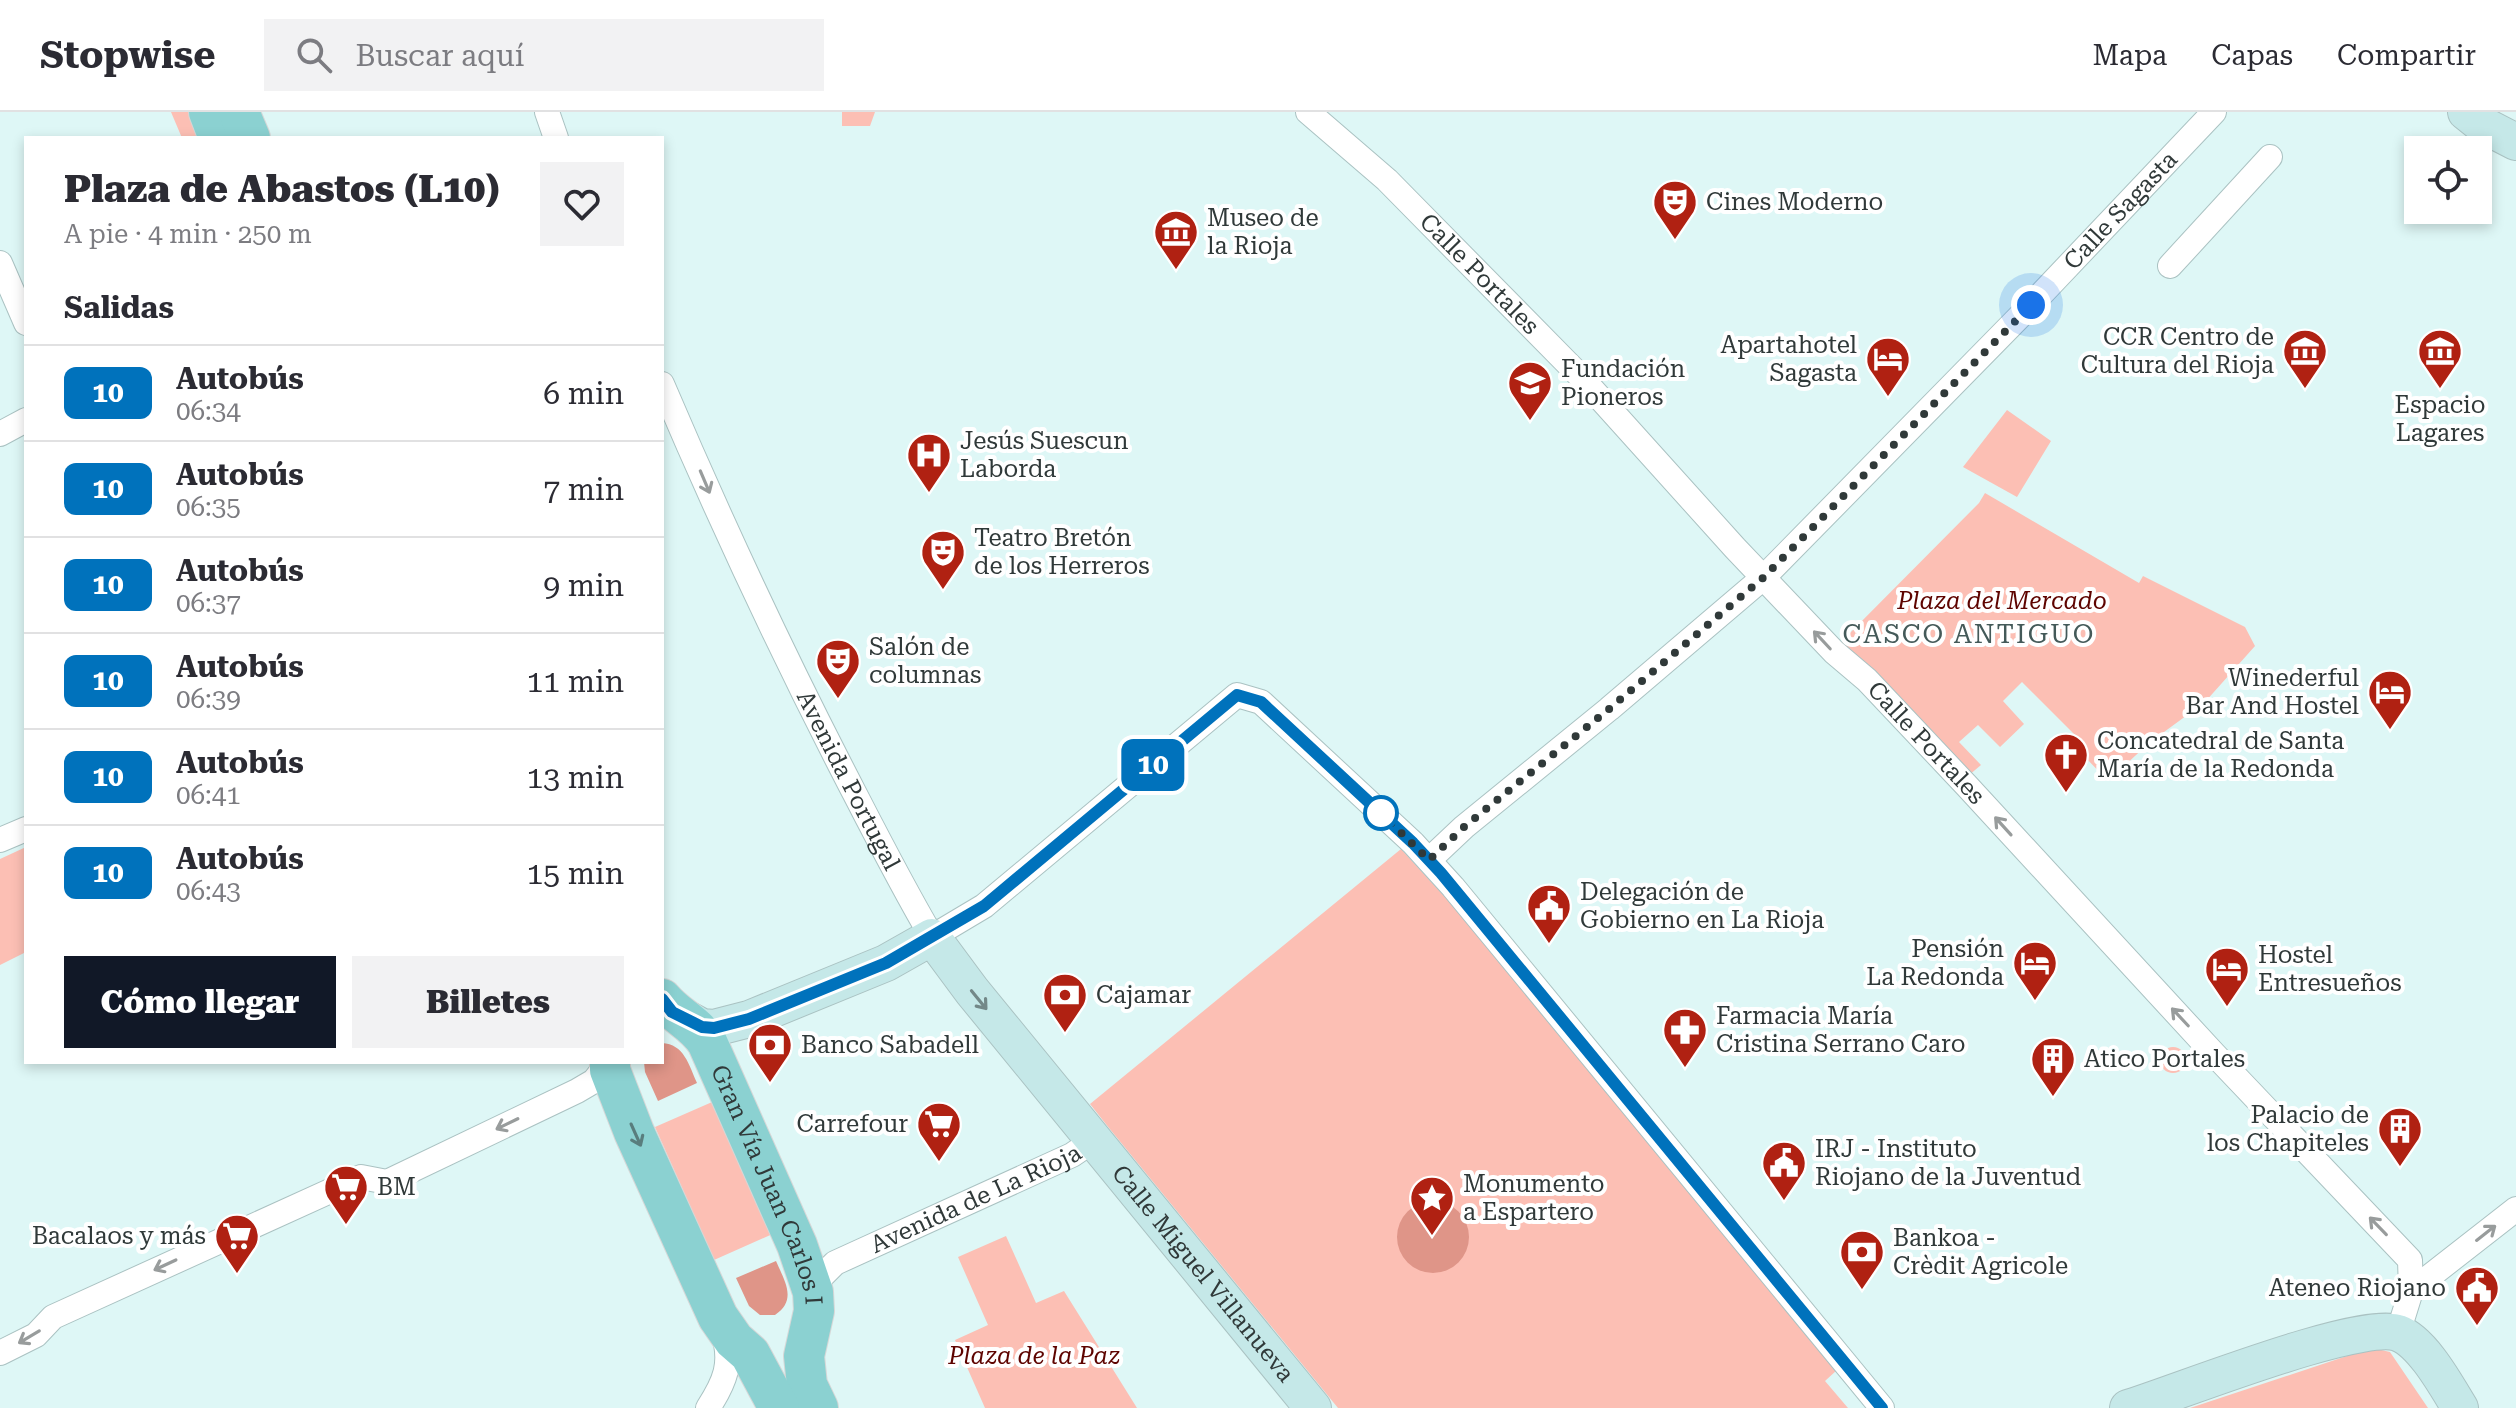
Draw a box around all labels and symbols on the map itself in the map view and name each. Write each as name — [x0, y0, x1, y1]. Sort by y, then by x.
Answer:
street label: Calle Sagasta — [2058, 146, 2183, 275]
theatre icon: Cines Moderno — [1651, 178, 1699, 241]
place label: Cines Moderno — [1706, 188, 1883, 216]
place label: Museo de la Rioja — [1207, 204, 1319, 260]
museum icon: Museo de la Rioja — [1152, 208, 1200, 271]
street label: Calle Portales — [1414, 208, 1545, 340]
your location — [2011, 285, 2051, 325]
place label: CCR Centro de Cultura del Rioja — [2081, 323, 2274, 379]
museum icon: CCR Centro de Cultura del Rioja — [2281, 327, 2329, 390]
museum icon: Espacio Lagares — [2416, 327, 2464, 390]
place label: Apartahotel Sagasta — [1721, 331, 1857, 387]
hotel icon: Apartahotel Sagasta — [1864, 335, 1912, 398]
place label: Fundación Pioneros — [1561, 355, 1685, 411]
school or university icon: Fundación Pioneros — [1506, 359, 1554, 422]
place label: Espacio Lagares — [2395, 391, 2485, 447]
place label: Jesús Suescun Laborda — [960, 427, 1128, 483]
hospital icon: Jesús Suescun Laborda — [905, 431, 953, 494]
one-way arrow — [698, 469, 713, 494]
place label: Teatro Bretón de los Herreros — [974, 524, 1150, 580]
theatre icon: Teatro Bretón de los Herreros — [919, 528, 967, 591]
park label: Plaza del Mercado — [1896, 587, 2107, 615]
district label: CASCO ANTIGUO — [1843, 619, 2095, 649]
one-way arrow — [1814, 630, 1832, 650]
place label: Salón de columnas — [869, 633, 981, 689]
theatre icon: Salón de columnas — [814, 637, 862, 700]
place label: Winederful Bar And Hostel — [2185, 664, 2359, 720]
hotel icon: Winederful Bar And Hostel — [2366, 668, 2414, 731]
street label: Calle Portales — [1862, 676, 1991, 810]
street label: Avenida Portugal — [791, 686, 906, 875]
place label: Concatedral de Santa María de la Redonda — [2097, 727, 2344, 783]
church icon: Concatedral de Santa María de la Redonda — [2042, 731, 2090, 794]
line badge: 10 — [1117, 739, 1189, 791]
unlabelled marker — [1364, 796, 1398, 830]
one-way arrow — [1994, 816, 2013, 837]
place label: Delegación de Gobierno en La Rioja — [1580, 878, 1824, 934]
public building icon: Delegación de Gobierno en La Rioja — [1525, 882, 1573, 945]
place label: Pensión La Redonda — [1866, 935, 2004, 991]
hotel icon: Pensión La Redonda — [2011, 939, 2059, 1002]
place label: Hostel Entresueños — [2258, 941, 2402, 997]
hotel icon: Hostel Entresueños — [2203, 945, 2251, 1008]
bank icon: Cajamar — [1041, 971, 1089, 1034]
place label: Cajamar — [1096, 981, 1191, 1009]
one-way arrow — [970, 989, 988, 1010]
place label: Farmacia María Cristina Serrano Caro — [1716, 1002, 1965, 1058]
pharmacy icon: Farmacia María Cristina Serrano Caro — [1661, 1006, 1709, 1069]
one-way arrow — [2171, 1007, 2189, 1027]
bank icon: Banco Sabadell — [746, 1021, 794, 1084]
place label: Banco Sabadell — [801, 1031, 979, 1059]
building icon: Atico Portales — [2029, 1035, 2077, 1098]
place label: Atico Portales — [2084, 1045, 2245, 1073]
street label: Gran Vía Juan Carlos I — [705, 1061, 828, 1306]
supermarket icon: Carrefour — [915, 1100, 963, 1163]
place label: Palacio de los Chapiteles — [2207, 1101, 2369, 1157]
building icon: Palacio de los Chapiteles — [2376, 1105, 2424, 1168]
place label: Carrefour — [796, 1110, 908, 1138]
one-way arrow — [495, 1117, 519, 1132]
one-way arrow — [629, 1122, 644, 1147]
place label: IRJ - Instituto Riojano de la Juventud — [1815, 1135, 2081, 1191]
street label: Avenida de La Rioja — [866, 1139, 1087, 1259]
public building icon: IRJ - Instituto Riojano de la Juventud — [1760, 1139, 1808, 1202]
street label: Calle Miguel Villanueva — [1106, 1159, 1300, 1388]
supermarket icon: BM — [322, 1163, 370, 1226]
place label: Monumento a Espartero — [1463, 1170, 1605, 1226]
place label: BM — [377, 1173, 416, 1201]
place icon: Monumento a Espartero — [1408, 1174, 1456, 1237]
supermarket icon: Bacalaos y más — [213, 1212, 261, 1275]
one-way arrow — [2368, 1216, 2387, 1236]
place label: Bacalaos y más — [32, 1222, 206, 1250]
place label: Bankoa - Crèdit Agricole — [1893, 1224, 2068, 1280]
one-way arrow — [2474, 1225, 2496, 1242]
bank icon: Bankoa - Crèdit Agricole — [1838, 1228, 1886, 1291]
one-way arrow — [154, 1259, 178, 1274]
public building icon: Ateneo Riojano — [2453, 1264, 2501, 1327]
place label: Ateneo Riojano — [2269, 1274, 2446, 1302]
one-way arrow — [18, 1329, 40, 1346]
park label: Plaza de la Paz — [947, 1342, 1120, 1370]

